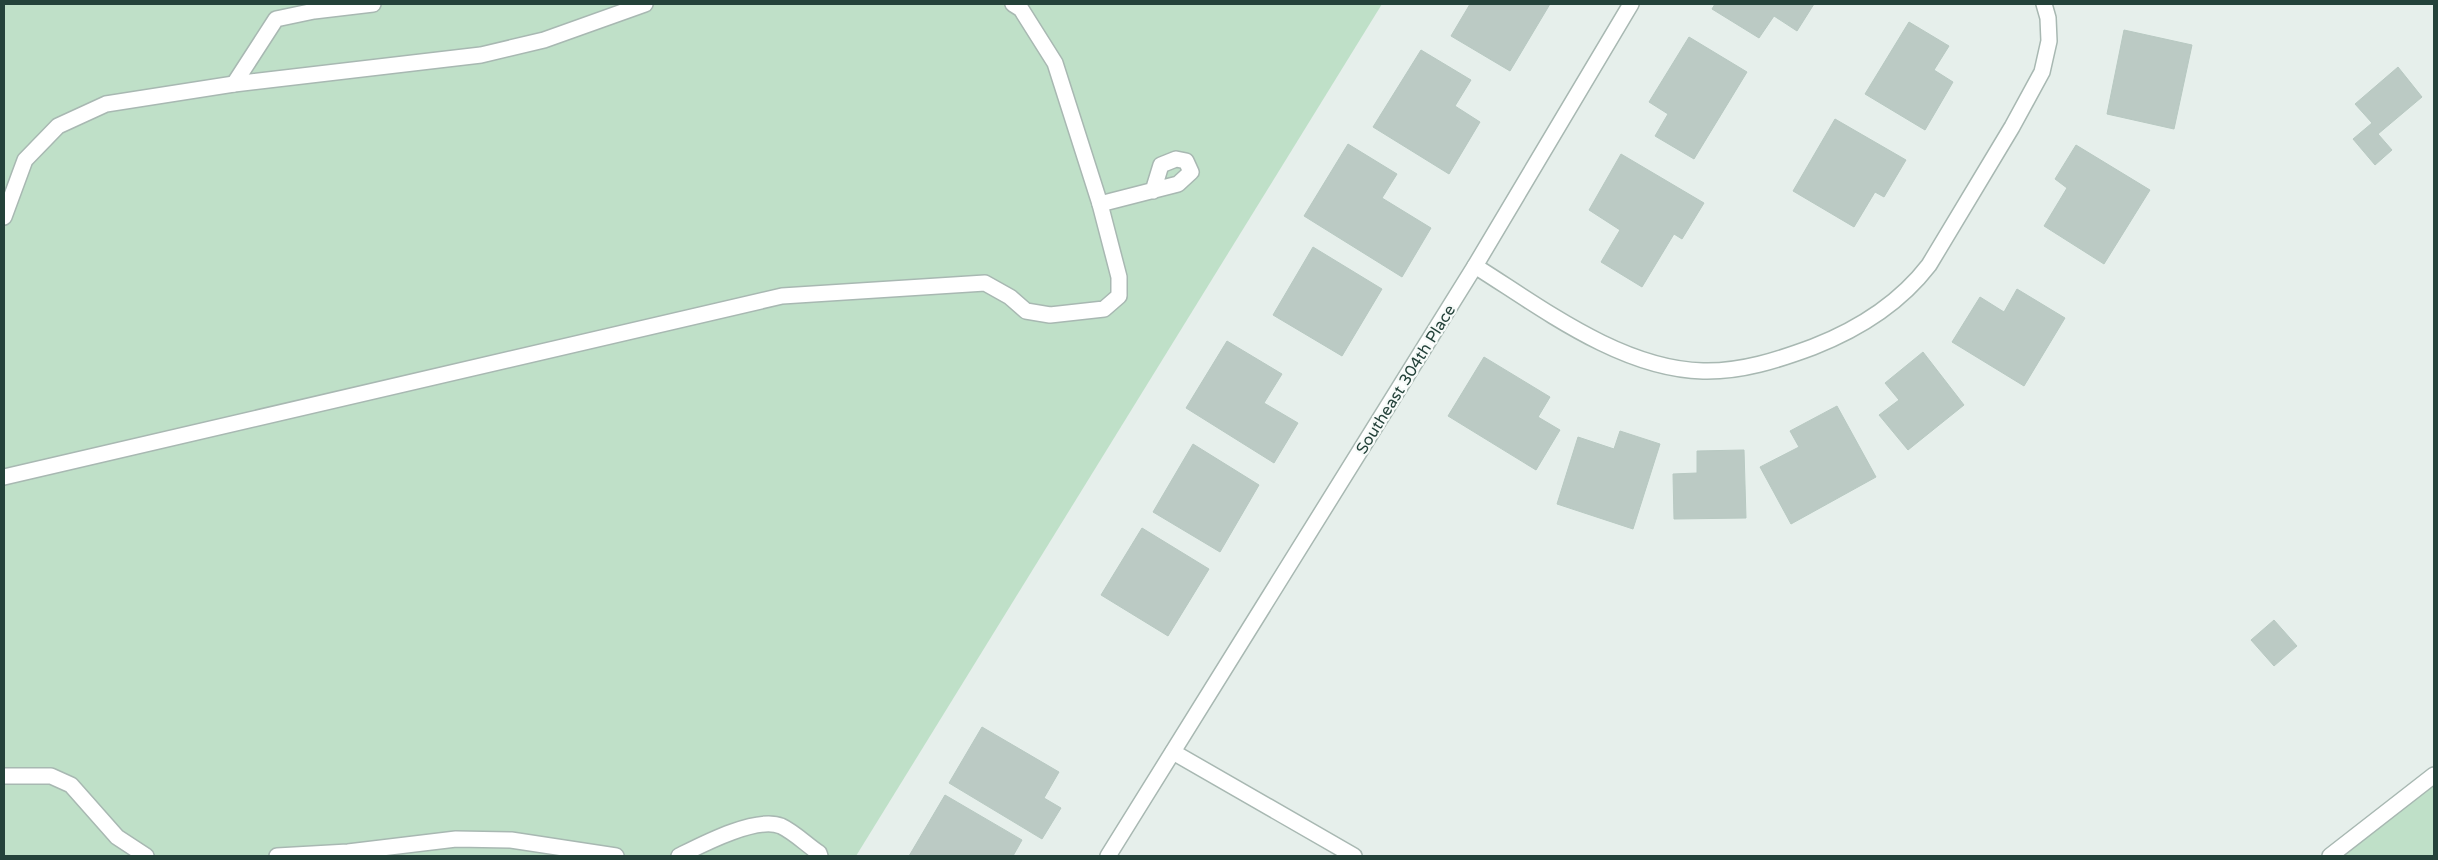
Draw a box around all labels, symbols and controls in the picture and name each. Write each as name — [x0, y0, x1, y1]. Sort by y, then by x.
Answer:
street label: Southeast 304th Place — [1352, 301, 1460, 458]

